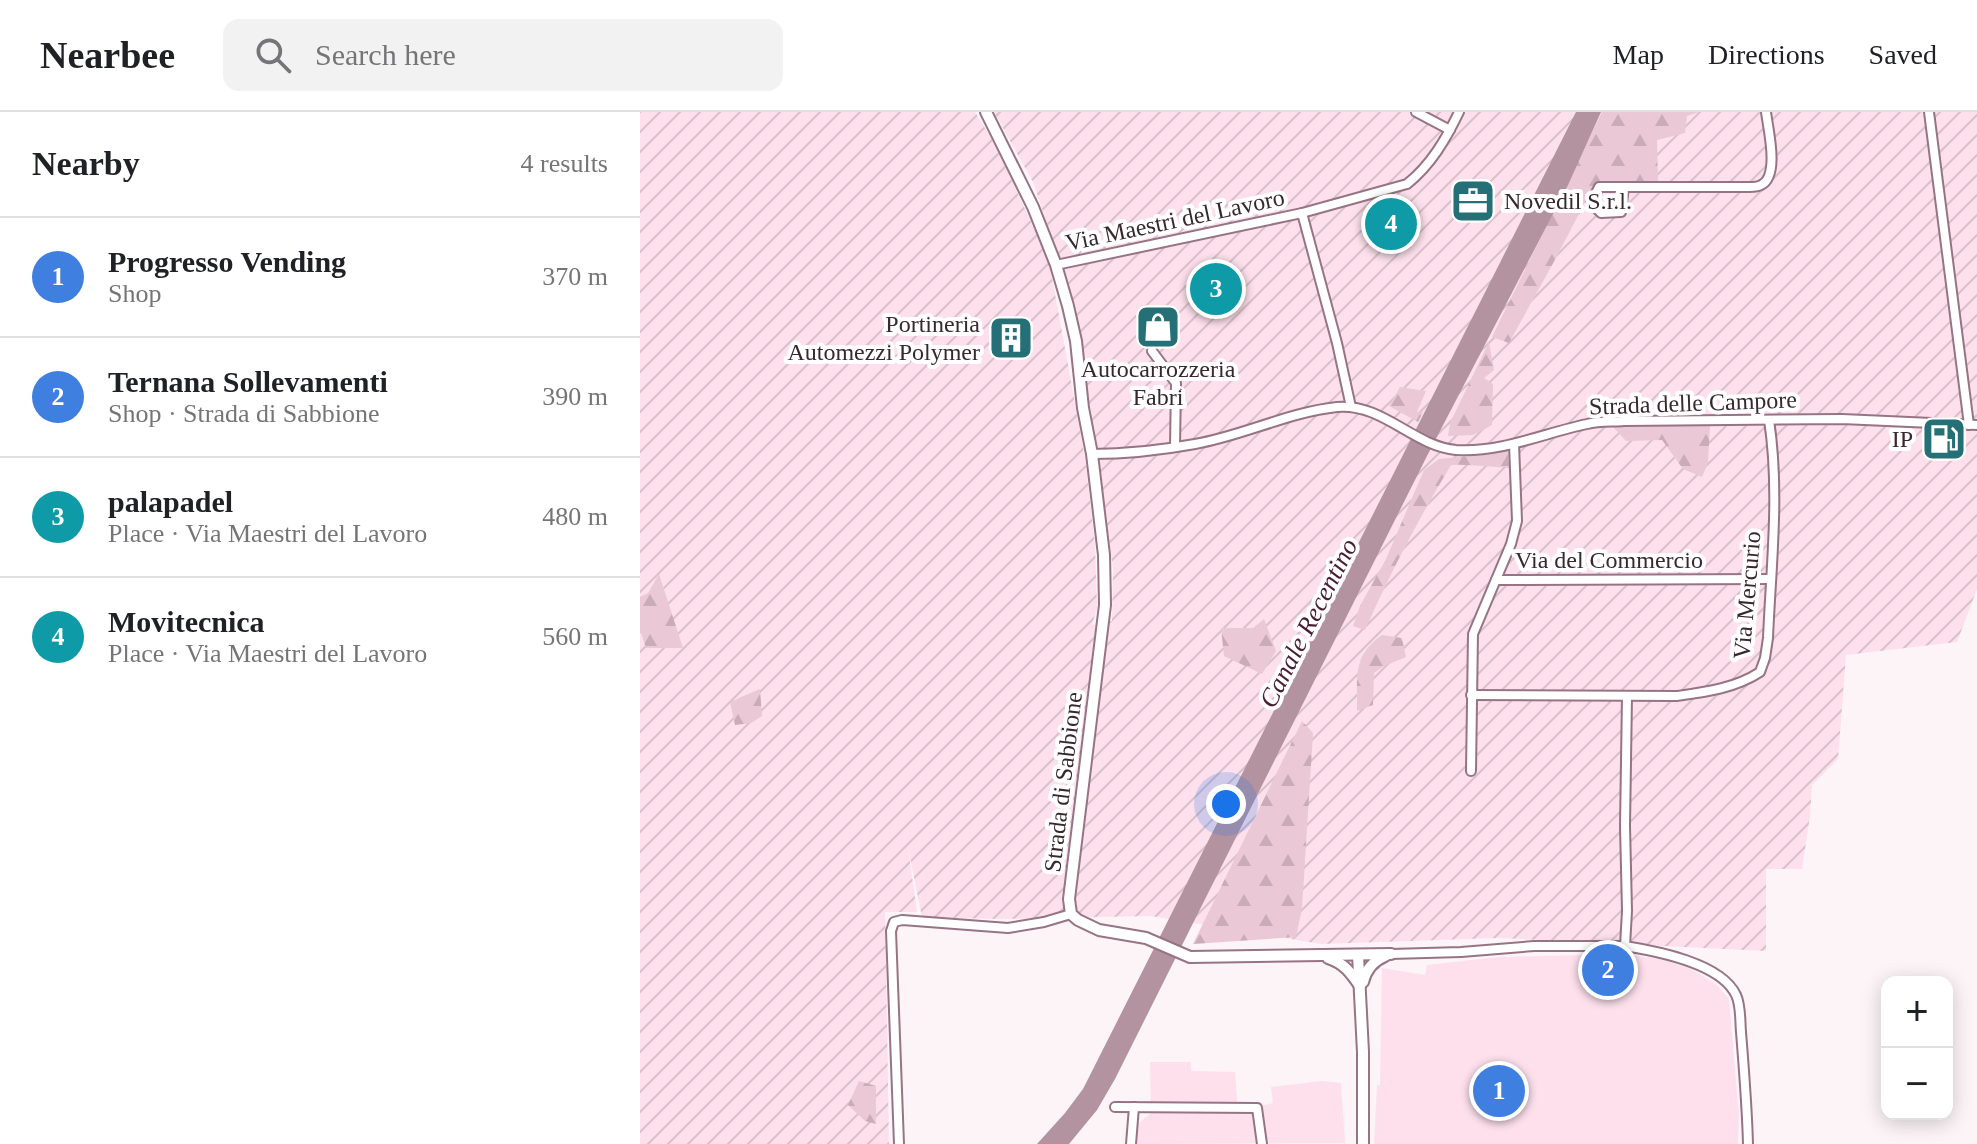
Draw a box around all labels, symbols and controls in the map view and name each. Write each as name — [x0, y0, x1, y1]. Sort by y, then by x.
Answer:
search box — [223, 19, 783, 91]
icon: search — [251, 33, 295, 77]
text: Nearbee — [40, 34, 175, 76]
text: Search here — [315, 38, 456, 71]
text: Map — [1613, 39, 1664, 70]
text: Directions — [1708, 39, 1825, 70]
text: Saved — [1869, 39, 1937, 70]
text: Nearby — [32, 145, 140, 182]
text: 4 results — [521, 149, 608, 178]
office icon: Novedil S.r.l. — [1449, 177, 1497, 225]
street label: Via Maestri del Lavoro — [1063, 184, 1287, 256]
place label: Novedil S.r.l. — [1504, 188, 1632, 214]
pin: 4 — [1365, 194, 1417, 254]
text: Progresso Vending — [108, 245, 346, 278]
pin: 3 — [1190, 259, 1242, 319]
text: 1 — [52, 262, 65, 291]
text: 370 m — [542, 262, 608, 291]
text: Shop — [108, 279, 161, 308]
shop icon: Autocarrozzeria Fabri — [1134, 303, 1182, 351]
place label: Portineria Automezzi Polymer — [787, 311, 980, 365]
building icon: Portineria Automezzi Polymer — [987, 314, 1035, 362]
place label: Autocarrozzeria Fabri — [1081, 356, 1236, 410]
text: Ternana Sollevamenti — [108, 365, 388, 398]
text: 2 — [52, 382, 65, 411]
text: 390 m — [542, 382, 608, 411]
street label: Strada delle Campore — [1589, 386, 1797, 420]
text: Shop · Strada di Sabbione — [108, 399, 380, 428]
fuel station icon: IP — [1920, 415, 1968, 463]
place label: IP — [1892, 426, 1913, 452]
text: palapadel — [108, 485, 233, 518]
text: 3 — [52, 502, 65, 531]
text: 480 m — [542, 502, 608, 531]
text: Place · Via Maestri del Lavoro — [108, 519, 427, 548]
street label: Via Mercurio — [1728, 530, 1766, 660]
water label: Canale Recentino — [1253, 534, 1363, 712]
street label: Via del Commercio — [1515, 547, 1703, 573]
text: Movitecnica — [108, 605, 265, 638]
text: 4 — [52, 622, 65, 651]
text: 560 m — [542, 622, 608, 651]
text: Place · Via Maestri del Lavoro — [108, 639, 427, 668]
street label: Strada di Sabbione — [1039, 690, 1087, 874]
your location — [1206, 784, 1246, 824]
pin: 2 — [1582, 940, 1634, 1000]
map controls — [1881, 976, 1953, 1120]
button: + — [1881, 976, 1953, 1048]
button: − — [1881, 1048, 1953, 1120]
pin: 1 — [1473, 1061, 1525, 1121]

